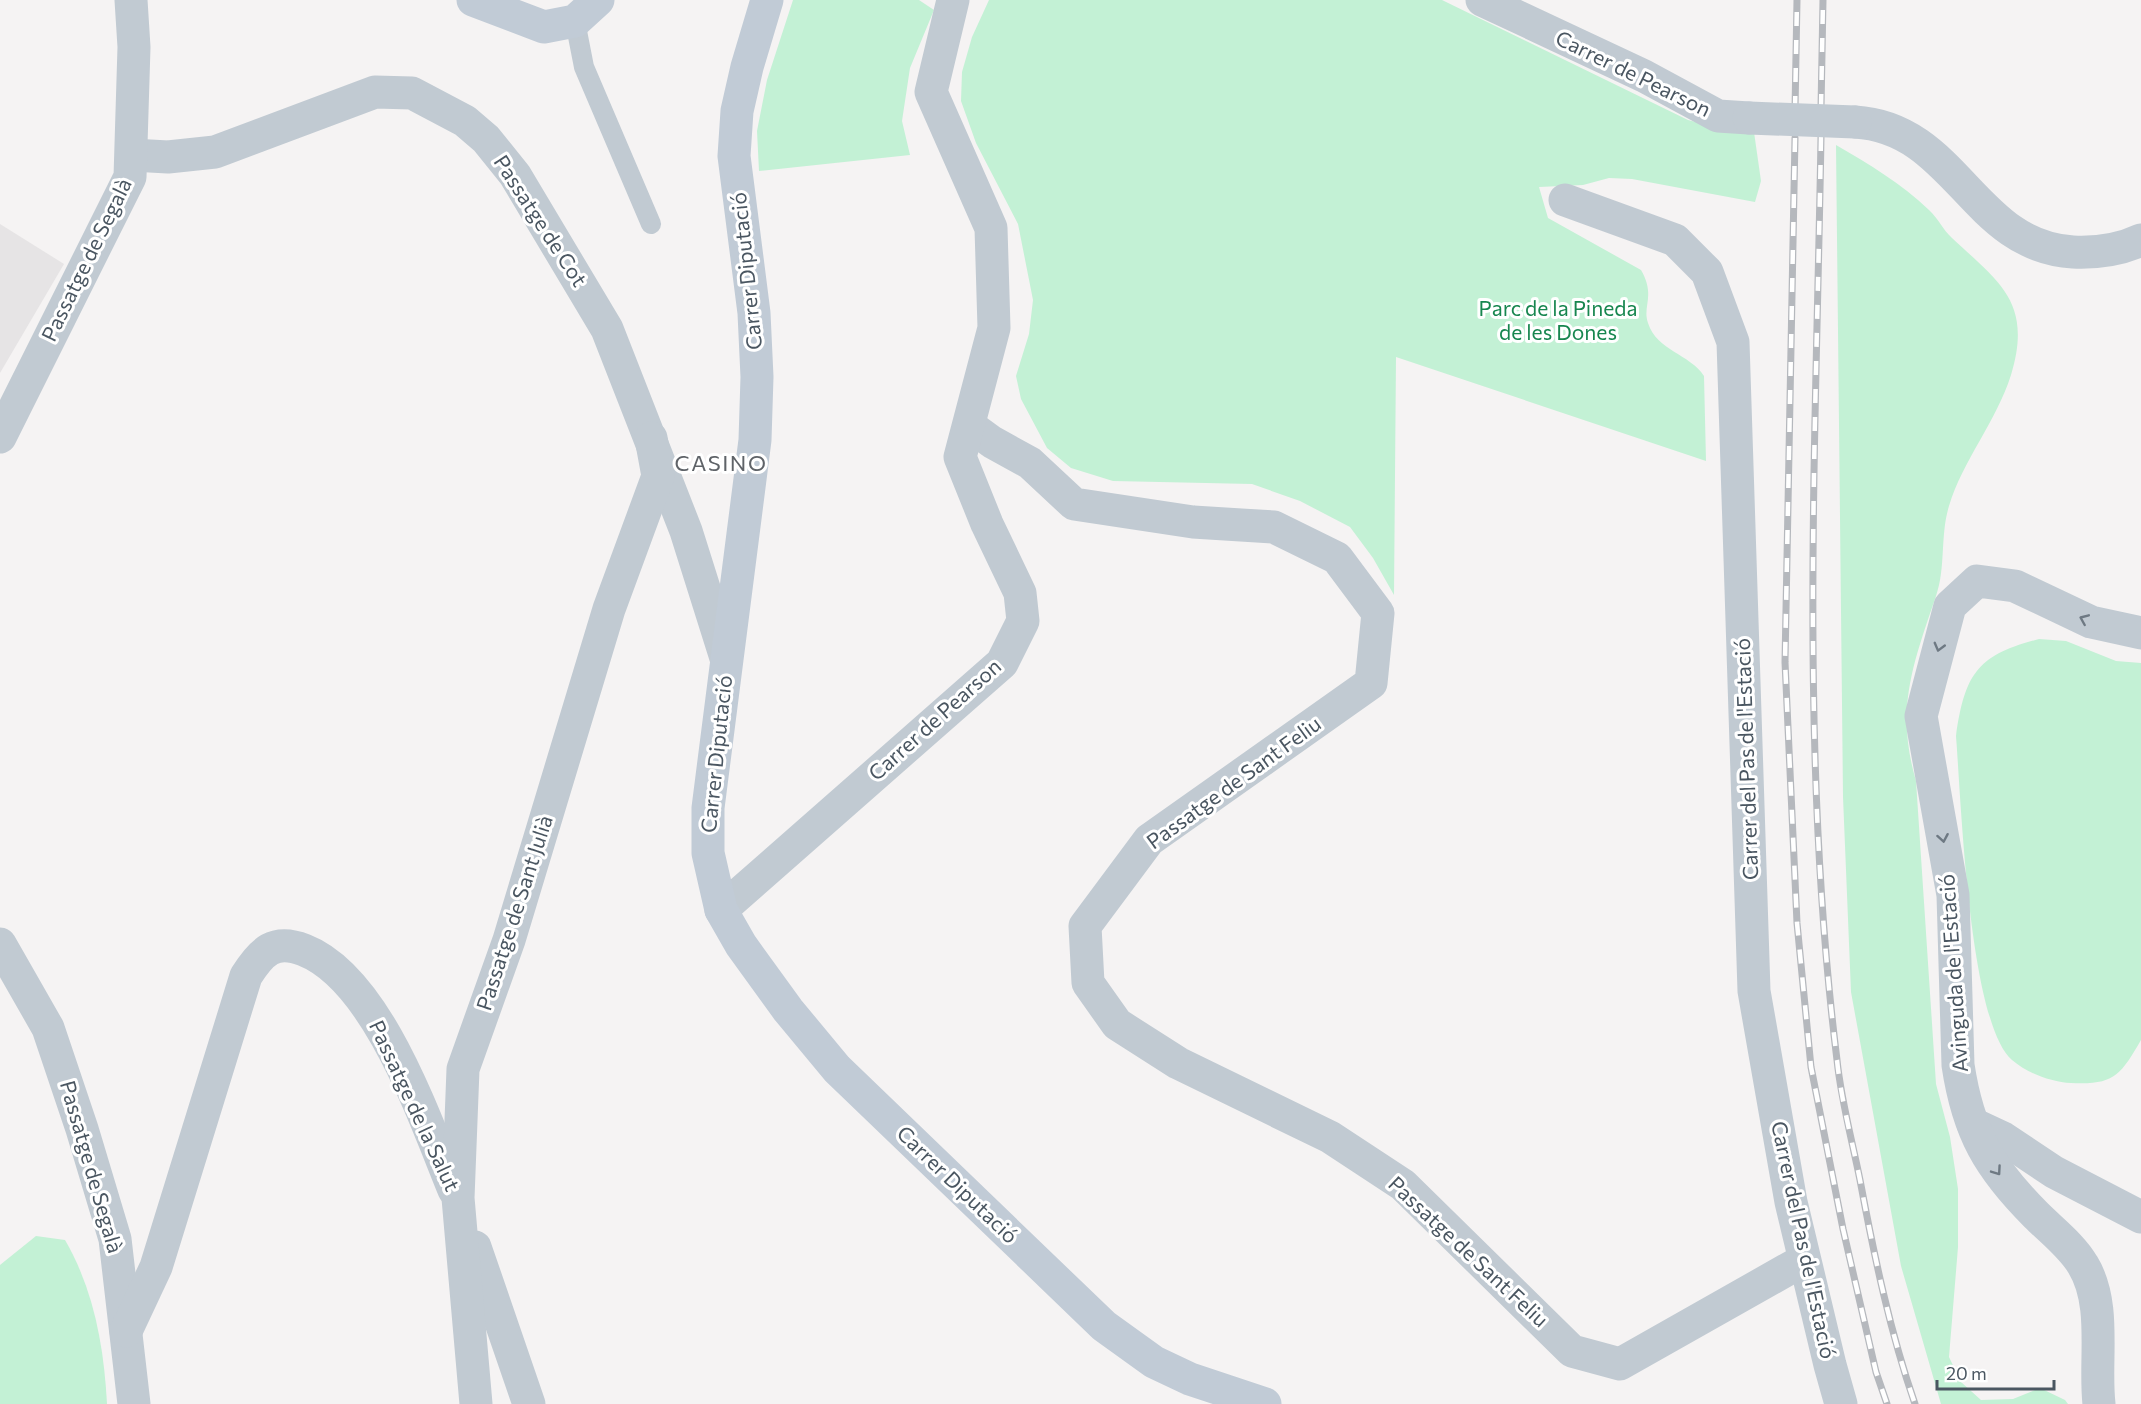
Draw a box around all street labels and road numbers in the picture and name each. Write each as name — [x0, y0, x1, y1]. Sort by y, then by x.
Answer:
street label: Carrer de Pearson — [1552, 24, 1715, 121]
street label: Passatge de Cot — [489, 150, 593, 291]
street label: Passatge de Segalà — [35, 174, 136, 345]
street label: Carrer Diputació — [725, 191, 766, 351]
street label: Carrer del Pas de l'Estació — [1729, 638, 1762, 881]
street label: Carrer de Pearson — [863, 653, 1005, 785]
street label: Carrer Diputació — [695, 674, 736, 834]
street label: Passatge de Sant Feliu — [1141, 710, 1325, 853]
street label: Passatge de Sant Julià — [470, 812, 557, 1013]
street label: Avinguda de l'Estació — [1933, 873, 1972, 1073]
street label: Passatge de la Salut — [365, 1016, 466, 1195]
street label: Passatge de Segalà — [56, 1078, 129, 1256]
street label: Carrer del Pas de l'Estació — [1767, 1119, 1842, 1361]
street label: Carrer Diputació — [892, 1120, 1024, 1248]
street label: Passatge de Sant Feliu — [1384, 1170, 1554, 1331]

